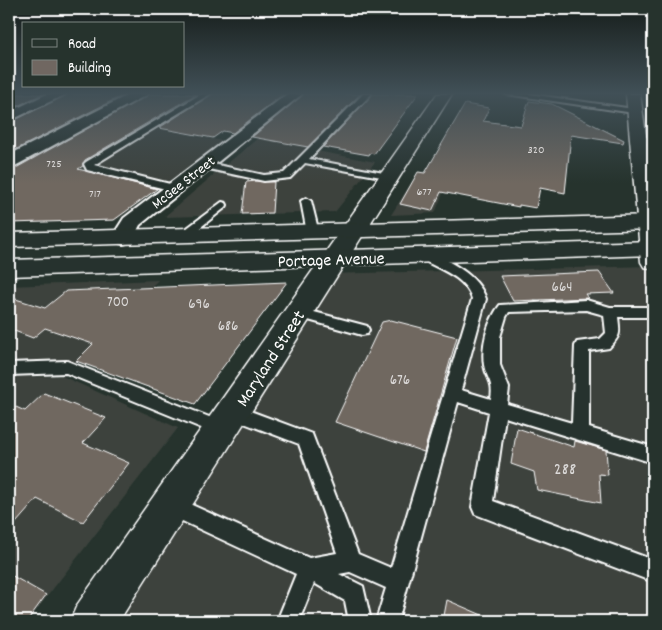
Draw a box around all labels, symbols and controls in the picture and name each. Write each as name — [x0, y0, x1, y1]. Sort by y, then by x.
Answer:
legend — [22, 22, 185, 88]
text: Road — [68, 34, 96, 56]
text: Building — [68, 58, 111, 80]
house number: 320 — [527, 142, 545, 159]
street label: McGee Street — [148, 151, 221, 215]
house number: 725 — [46, 156, 62, 173]
house number: 677 — [416, 184, 432, 201]
house number: 717 — [89, 186, 101, 203]
street label: Portage Avenue — [277, 247, 385, 276]
house number: 664 — [552, 277, 572, 299]
house number: 700 — [107, 292, 129, 314]
house number: 696 — [188, 294, 210, 316]
street label: Maryland Street — [232, 306, 313, 412]
house number: 686 — [218, 316, 238, 338]
house number: 676 — [390, 370, 410, 392]
house number: 288 — [554, 458, 576, 483]

